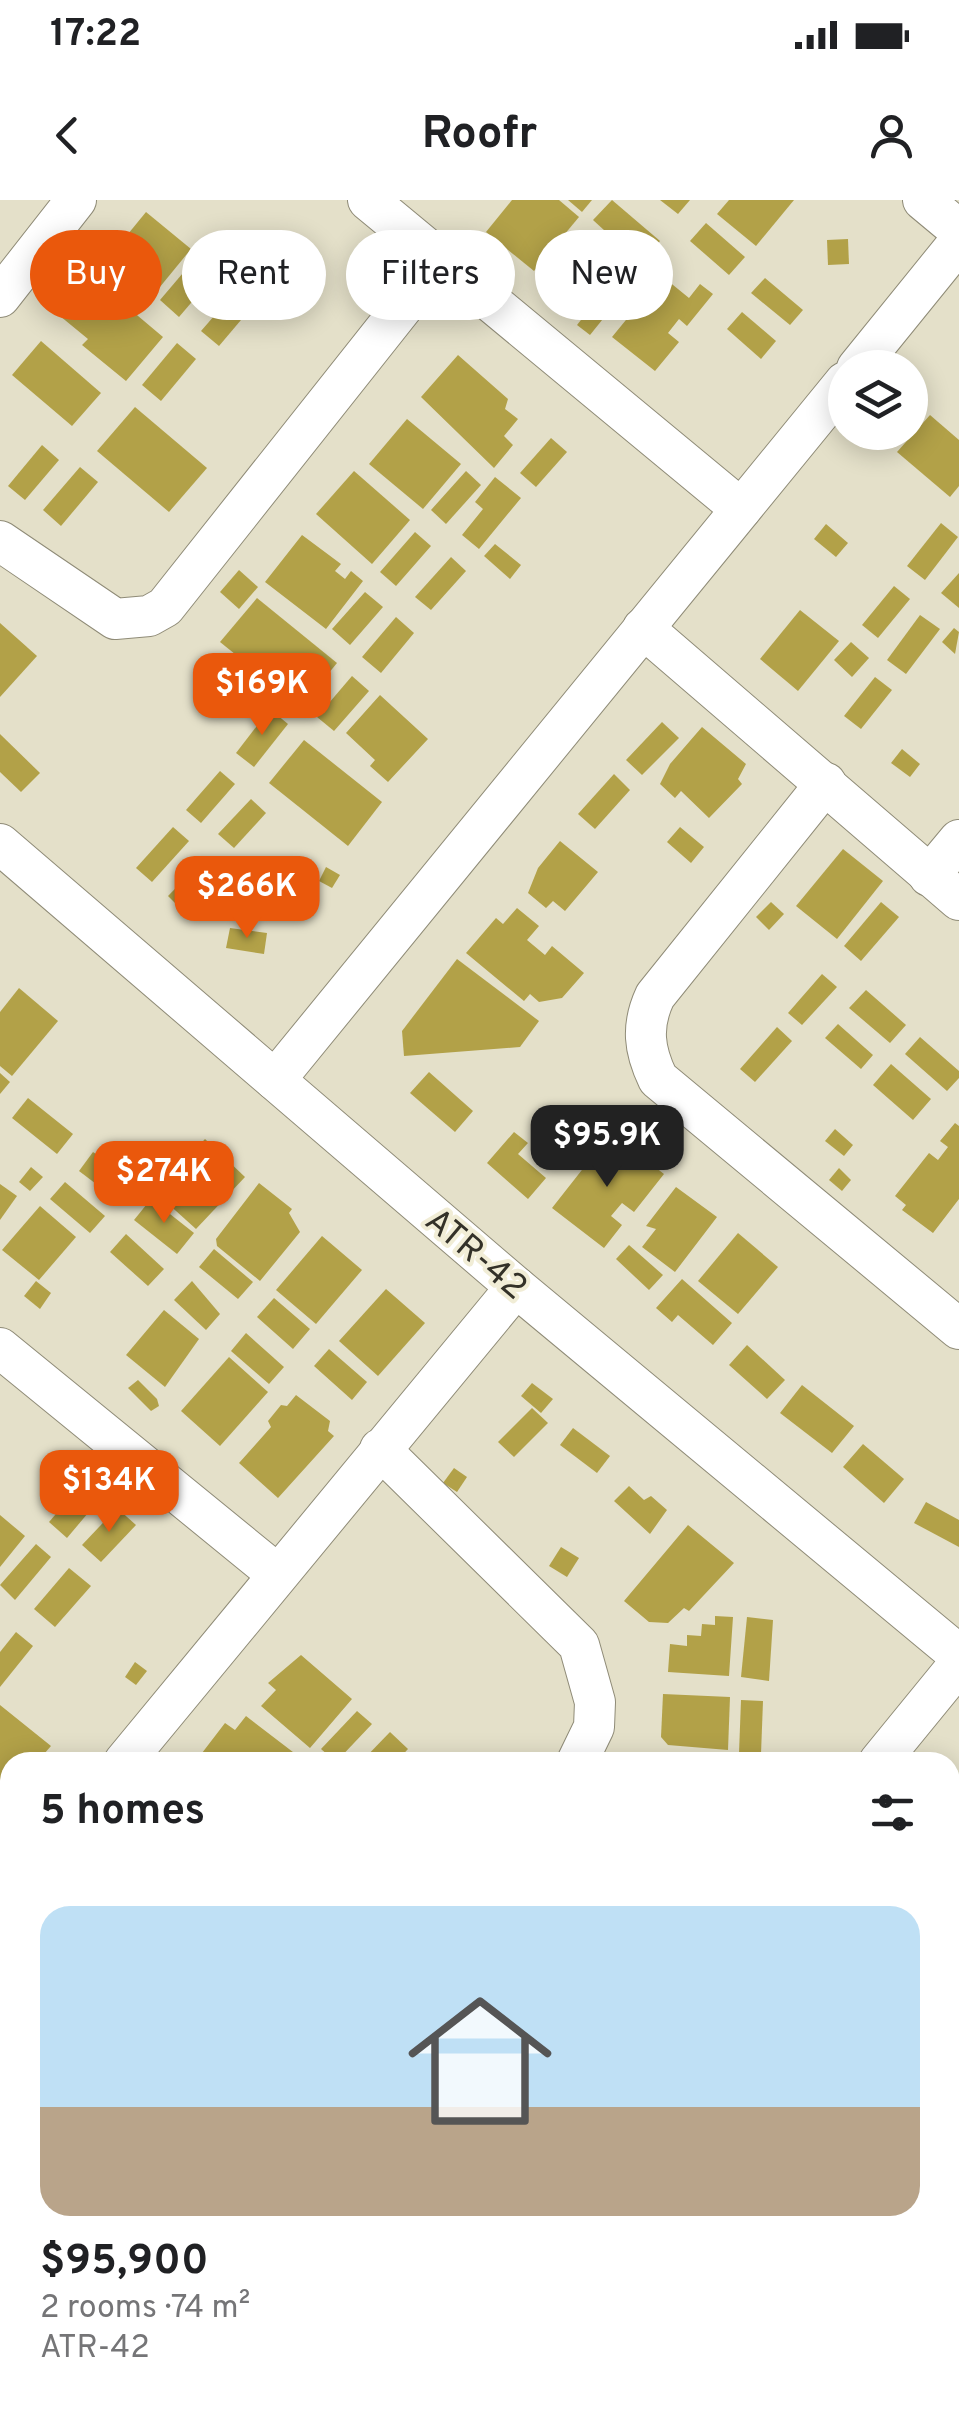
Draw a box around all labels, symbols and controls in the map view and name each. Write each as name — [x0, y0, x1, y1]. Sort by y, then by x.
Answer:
text: 17:22 — [50, 11, 141, 60]
text: Roofr — [422, 107, 537, 164]
icon: back — [40, 108, 95, 163]
icon: person — [864, 108, 919, 163]
chip: Buy — [30, 230, 162, 320]
chip: Rent — [182, 230, 326, 320]
chip: Filters — [346, 230, 515, 320]
chip: New — [535, 230, 673, 320]
map controls — [828, 350, 928, 450]
button: layers — [828, 350, 928, 450]
pin: $169K — [192, 653, 332, 738]
text: $169K — [215, 665, 309, 705]
pin: $266K — [177, 856, 317, 941]
text: $266K — [197, 868, 297, 908]
pin: $95.9K — [526, 1105, 688, 1190]
text: $95.9K — [553, 1117, 661, 1157]
pin: $274K — [94, 1141, 234, 1226]
text: $274K — [116, 1153, 212, 1193]
street label: ATR-42 — [415, 1200, 535, 1311]
pin: $134K — [39, 1450, 179, 1535]
text: $134K — [62, 1462, 156, 1502]
icon: filters — [865, 1785, 920, 1840]
text: 5 homes — [40, 1786, 205, 1839]
icon: home — [390, 1971, 570, 2151]
text: $95,900 — [40, 2236, 209, 2289]
text: 2 rooms · 74 m² — [40, 2289, 250, 2329]
text: ATR-42 — [40, 2329, 150, 2369]

